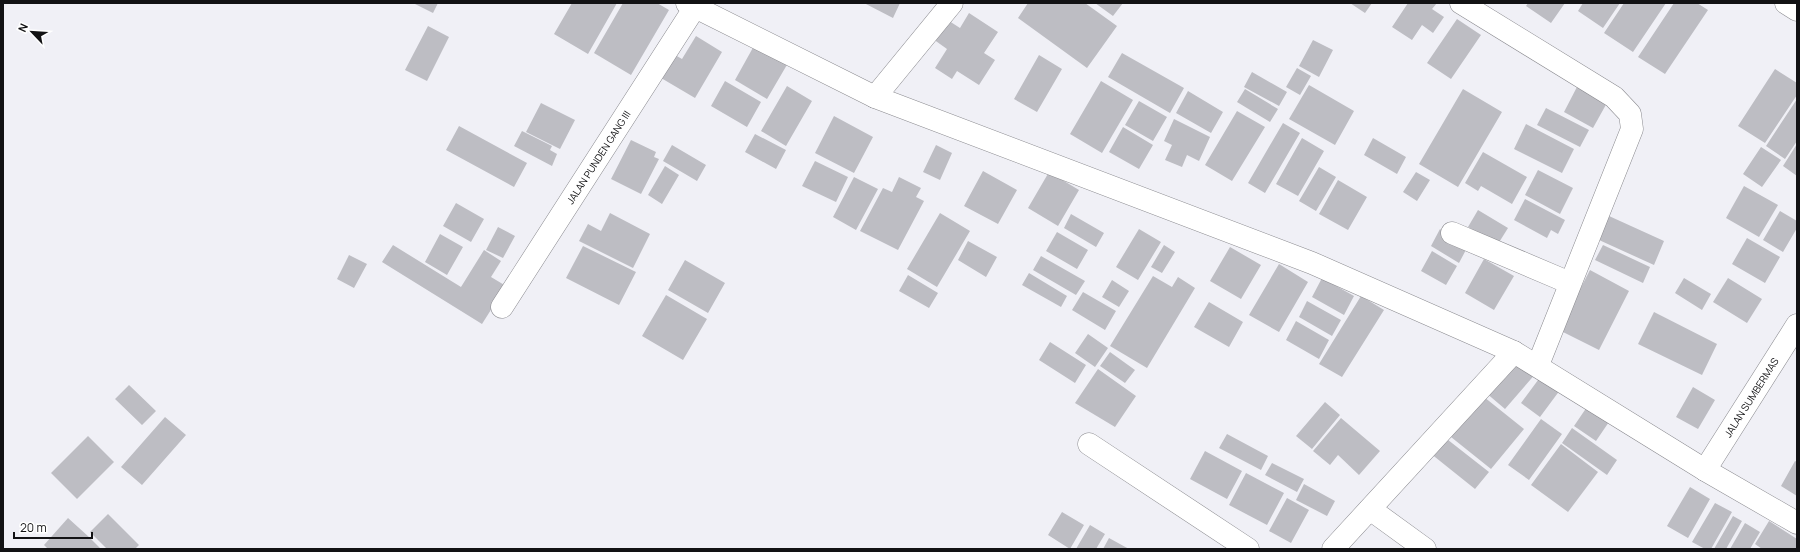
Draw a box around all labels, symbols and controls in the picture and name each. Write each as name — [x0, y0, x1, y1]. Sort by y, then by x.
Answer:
north arrow — [12, 12, 52, 52]
text: N — [14, 21, 31, 34]
street label: JALAN PUNDEN GANG III — [563, 108, 634, 207]
street label: JALAN SUMBERMAS — [1721, 355, 1782, 440]
scale bar — [14, 514, 92, 540]
text: 20 m — [20, 519, 47, 536]

